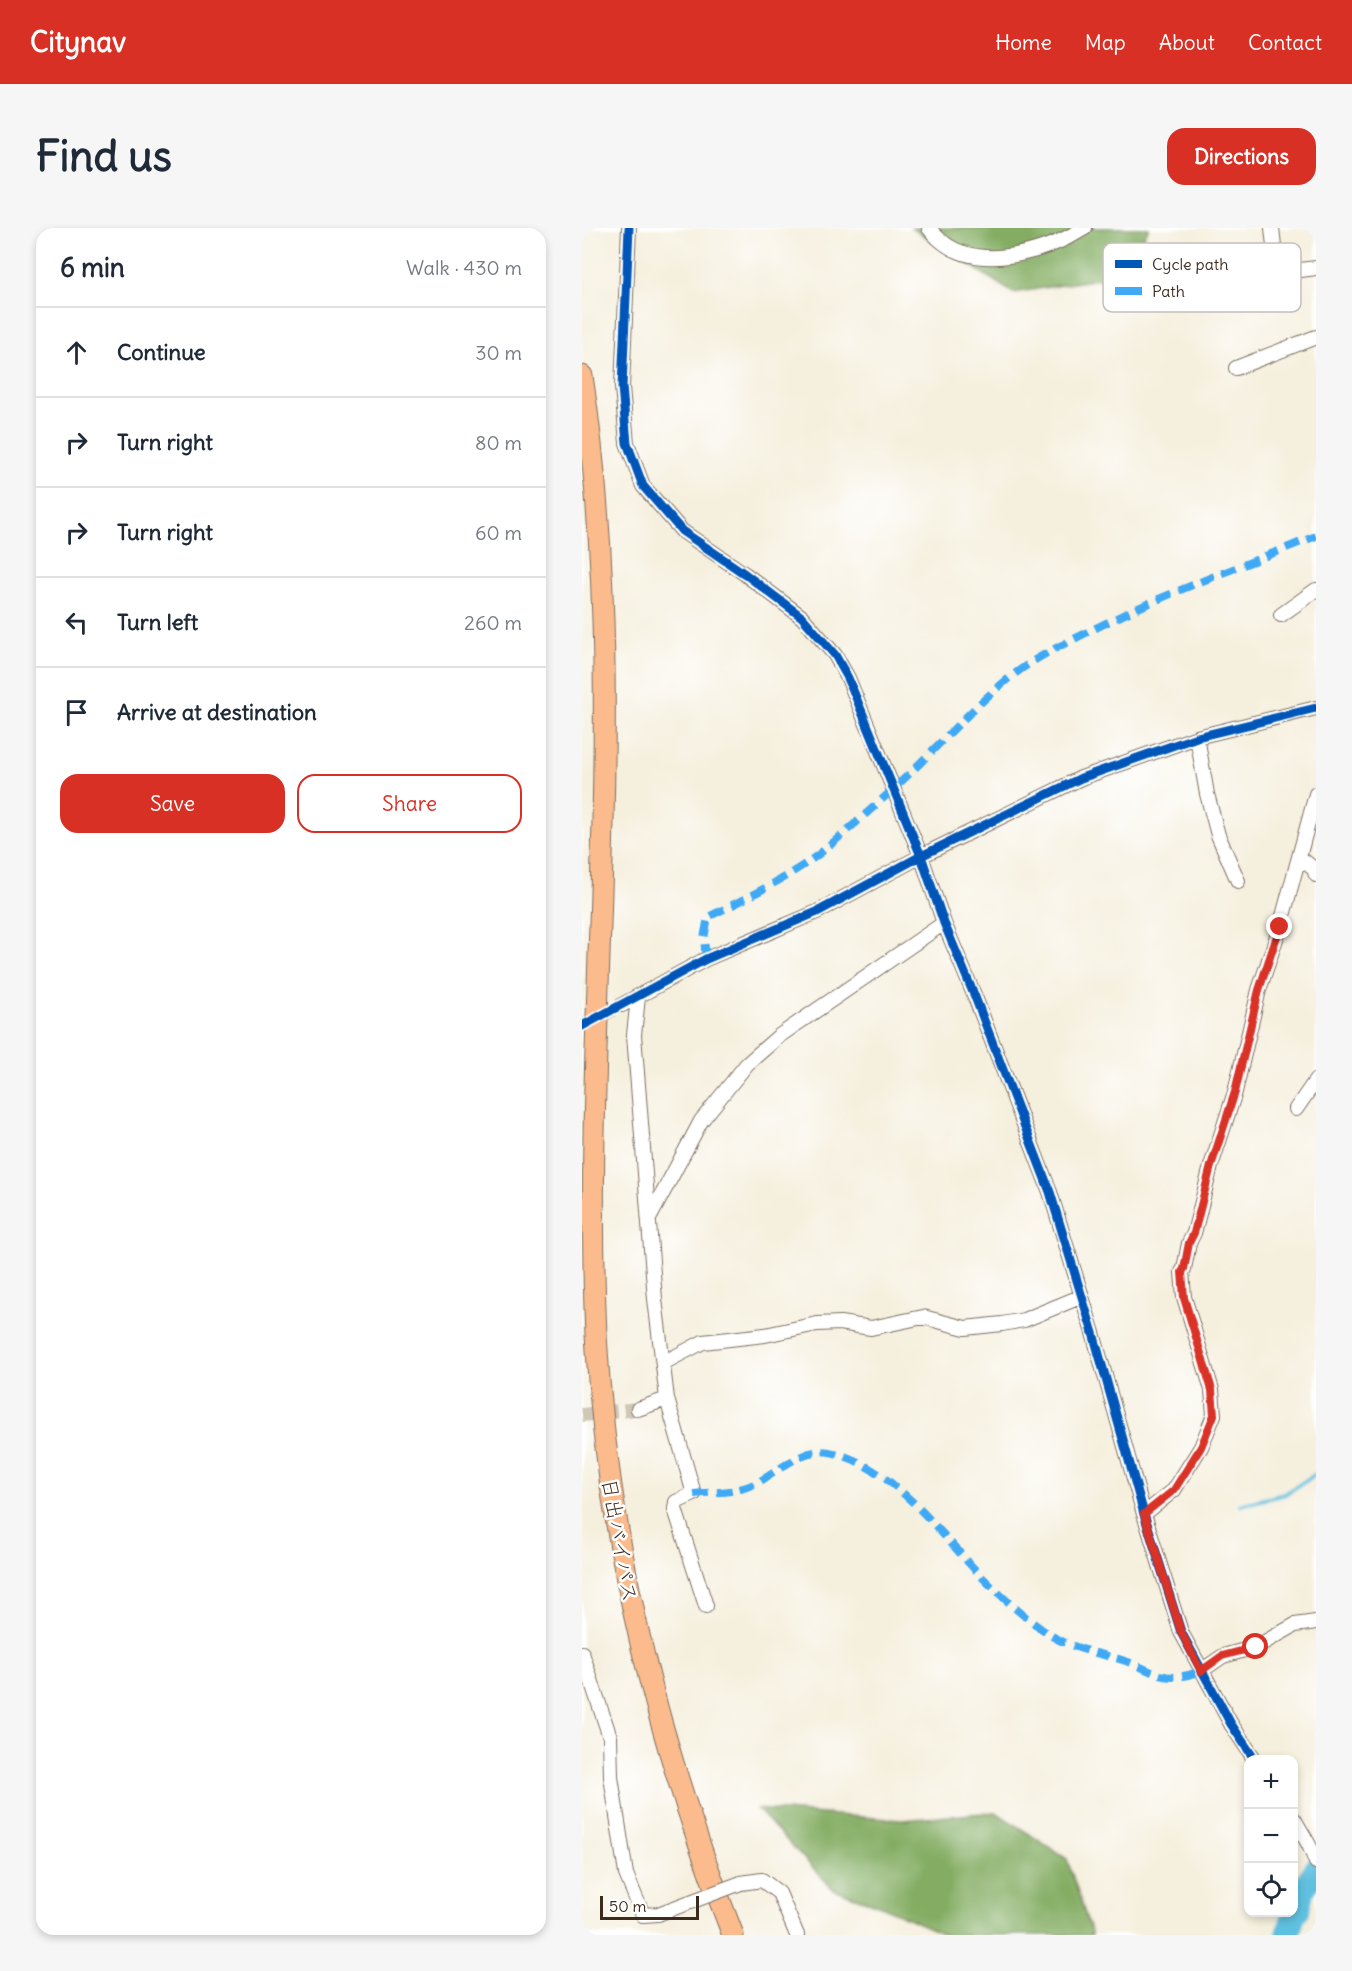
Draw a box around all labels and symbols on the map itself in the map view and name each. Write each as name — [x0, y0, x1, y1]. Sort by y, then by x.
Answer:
legend — [1103, 243, 1301, 312]
text: Cycle path — [1152, 254, 1228, 274]
text: Path — [1152, 281, 1185, 301]
route end — [1266, 913, 1292, 939]
street label: 日出バイパス — [596, 1476, 644, 1604]
route start — [1242, 1633, 1268, 1659]
scale bar — [600, 1893, 699, 1920]

